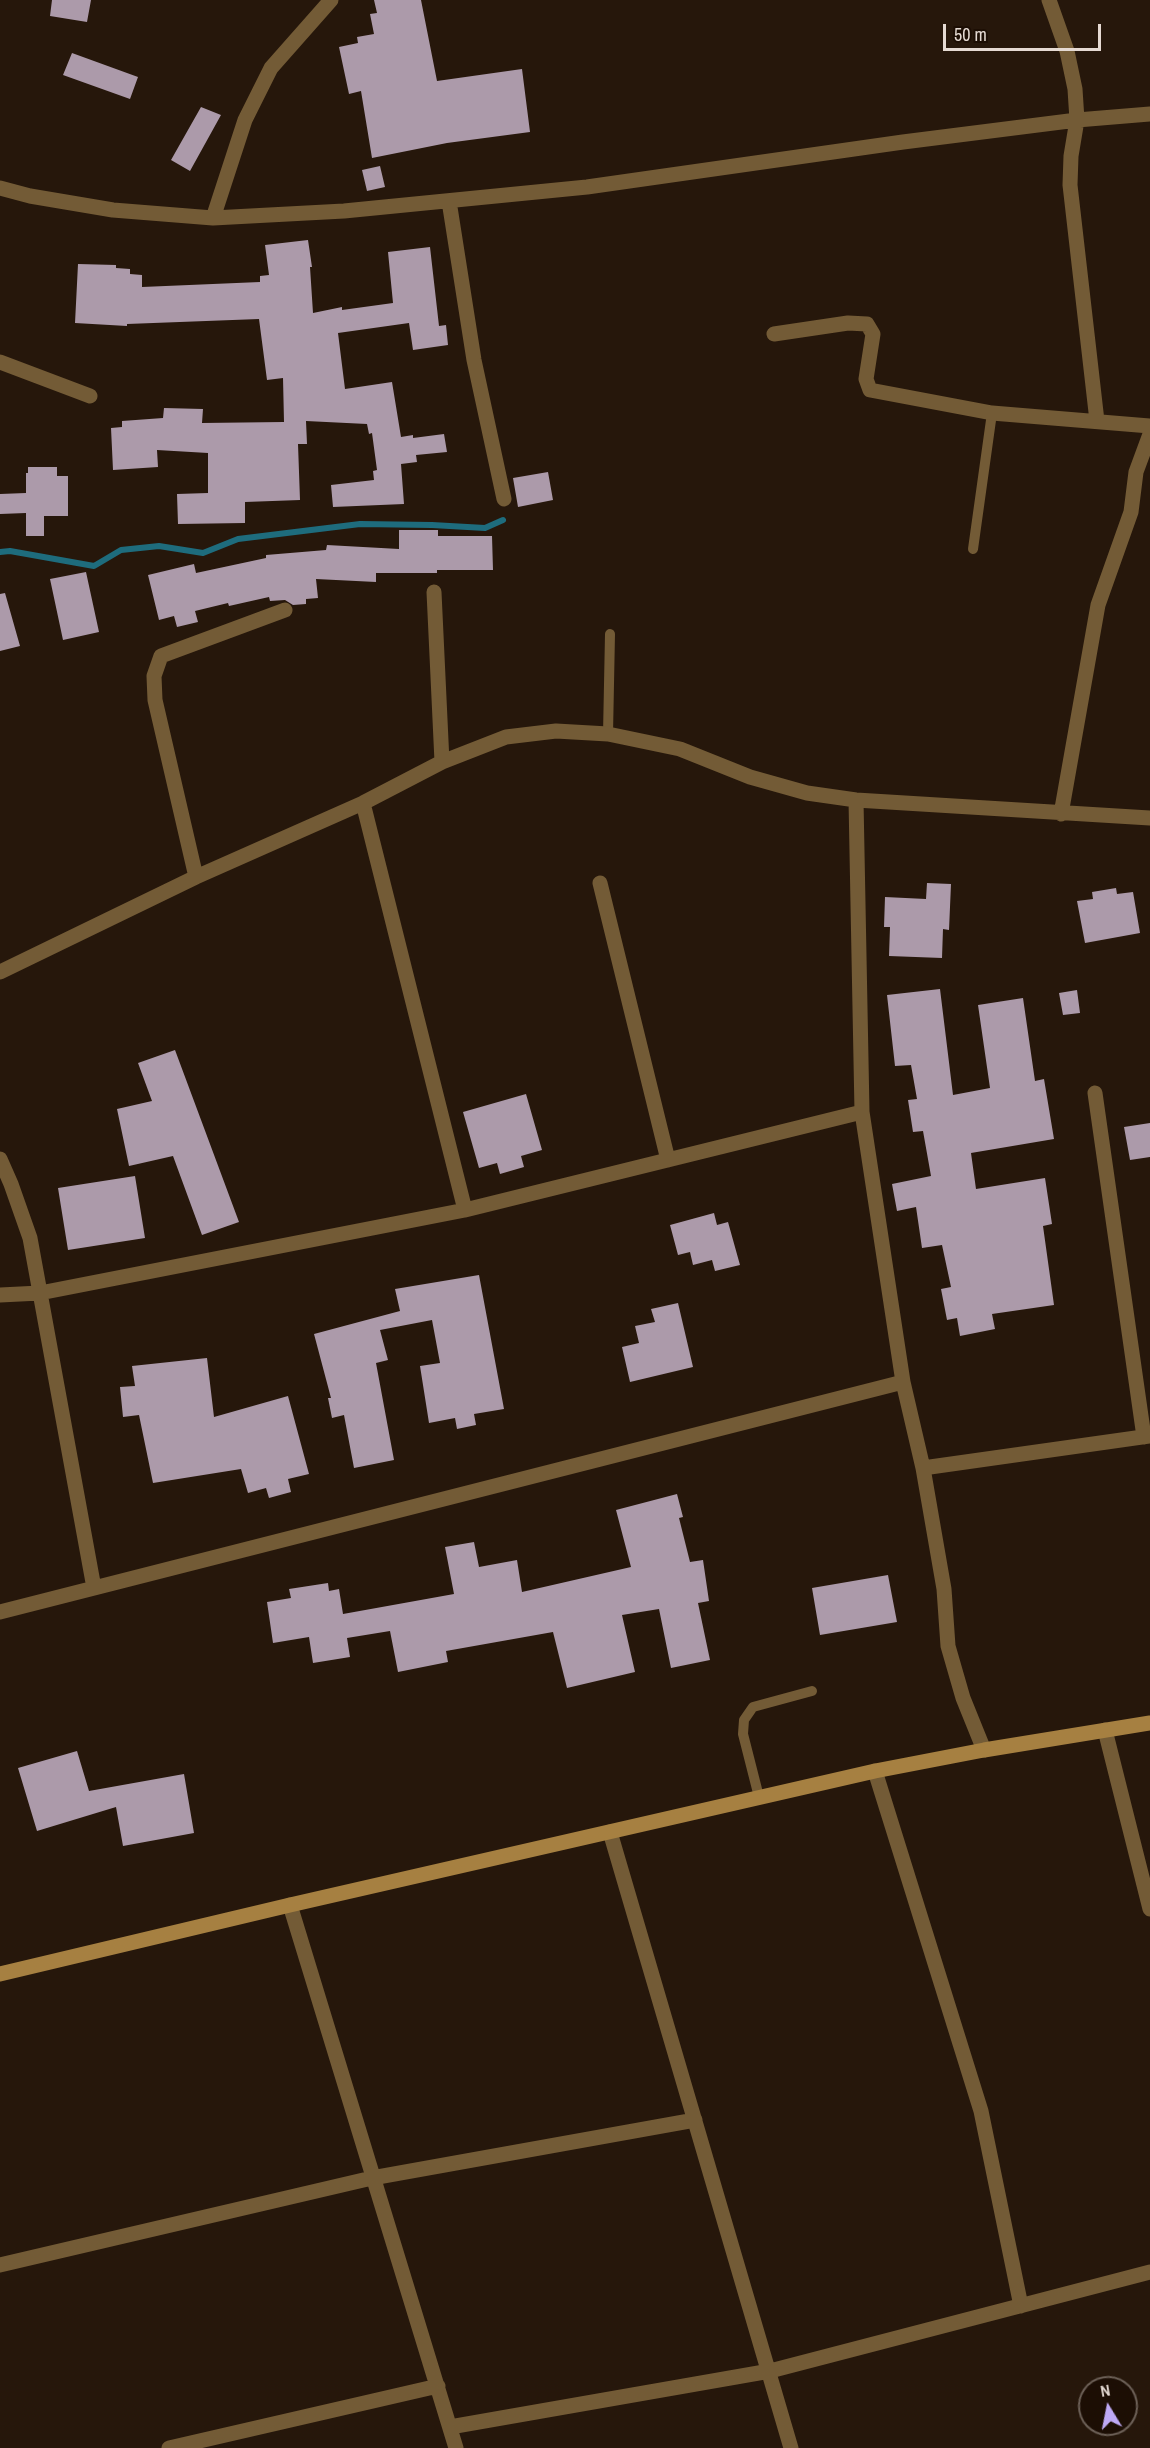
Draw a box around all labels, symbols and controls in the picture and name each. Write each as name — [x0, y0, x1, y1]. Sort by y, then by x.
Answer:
scale bar — [946, 12, 1104, 50]
text: 50 m — [954, 22, 987, 47]
north arrow — [1078, 2376, 1138, 2436]
text: N — [1099, 2379, 1112, 2402]

